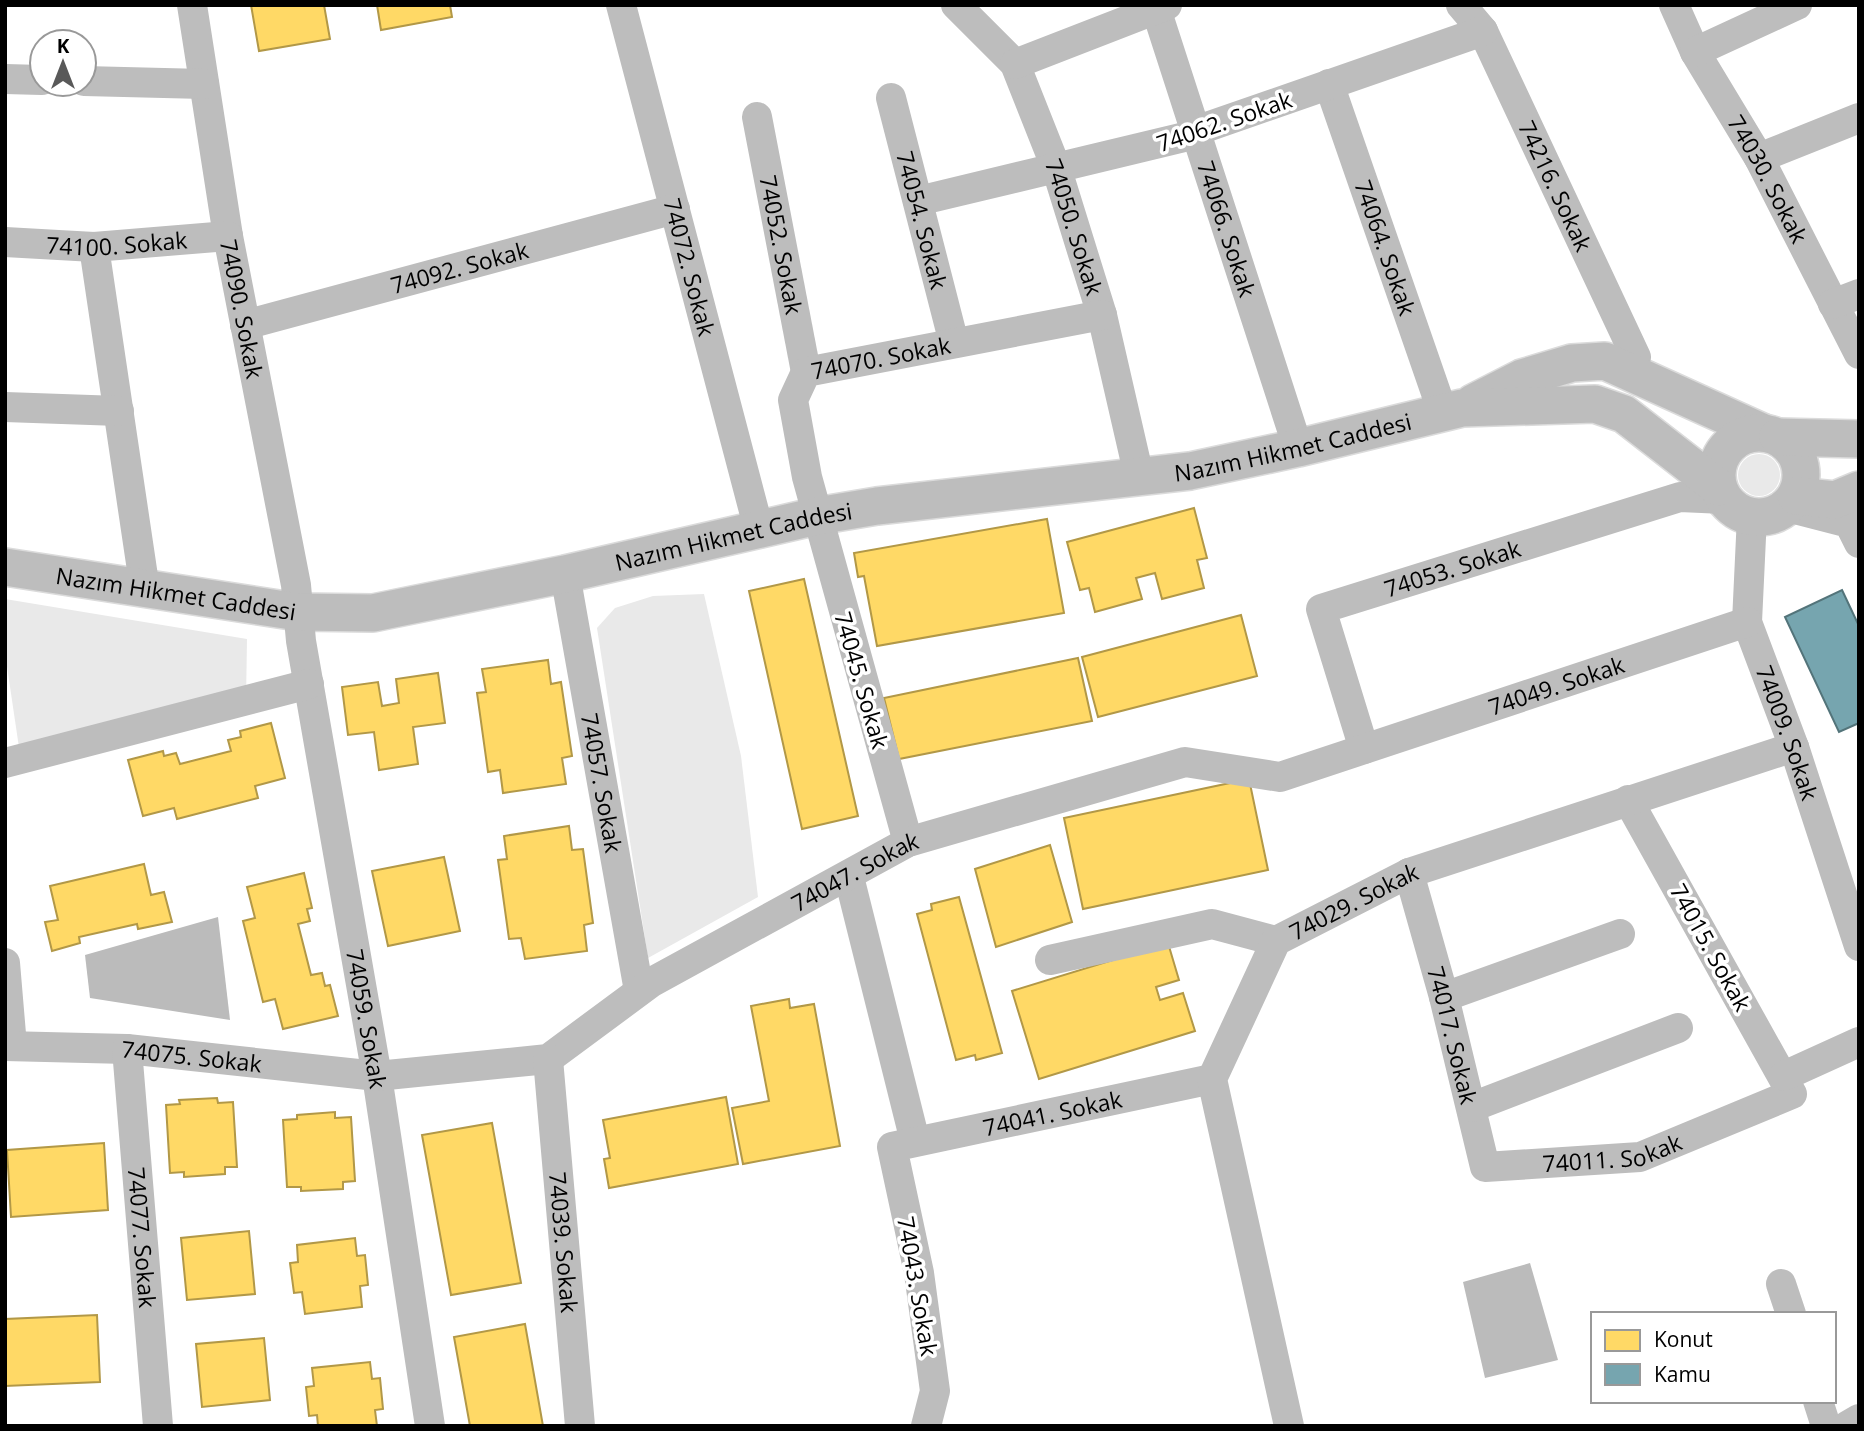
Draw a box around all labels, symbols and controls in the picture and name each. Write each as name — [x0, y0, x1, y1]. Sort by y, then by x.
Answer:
north arrow — [28, 28, 98, 98]
text: K — [57, 33, 70, 59]
street label: 74062. Sokak — [1152, 83, 1296, 159]
street label: 74030. Sokak — [1721, 109, 1816, 248]
street label: 74216. Sokak — [1511, 115, 1600, 256]
street label: 74054. Sokak — [889, 148, 955, 292]
street label: 74050. Sokak — [1038, 154, 1111, 299]
street label: 74066. Sokak — [1190, 157, 1264, 301]
street label: 74052. Sokak — [752, 172, 811, 317]
street label: 74064. Sokak — [1347, 175, 1424, 319]
street label: 74072. Sokak — [656, 195, 723, 339]
street label: 74100. Sokak — [45, 223, 188, 263]
street label: 74092. Sokak — [387, 233, 532, 301]
street label: 74090. Sokak — [213, 236, 271, 381]
street label: 74070. Sokak — [808, 329, 953, 387]
street label: Nazım Hikmet Caddesi — [1172, 405, 1415, 489]
street label: Nazım Hikmet Caddesi — [612, 494, 854, 578]
street label: 74053. Sokak — [1380, 532, 1524, 604]
street label: Nazım Hikmet Caddesi — [54, 559, 298, 627]
street label: 74045. Sokak — [827, 608, 897, 752]
street label: 74049. Sokak — [1484, 648, 1628, 723]
street label: 74009. Sokak — [1749, 661, 1826, 804]
street label: 74057. Sokak — [574, 710, 630, 855]
street label: 74047. Sokak — [785, 824, 922, 919]
street label: 74029. Sokak — [1284, 855, 1422, 948]
street label: 74015. Sokak — [1663, 878, 1759, 1016]
street label: 74059. Sokak — [339, 946, 395, 1091]
street label: 74017. Sokak — [1420, 962, 1485, 1107]
street label: 74075. Sokak — [120, 1032, 264, 1079]
street label: 74041. Sokak — [980, 1083, 1125, 1143]
street label: 74011. Sokak — [1542, 1126, 1686, 1179]
street label: 74077. Sokak — [121, 1166, 164, 1309]
street label: 74039. Sokak — [542, 1171, 586, 1314]
street label: 74043. Sokak — [890, 1214, 946, 1358]
legend — [1591, 1312, 1836, 1403]
text: Konut — [1654, 1325, 1713, 1353]
text: Kamu — [1654, 1360, 1711, 1388]

